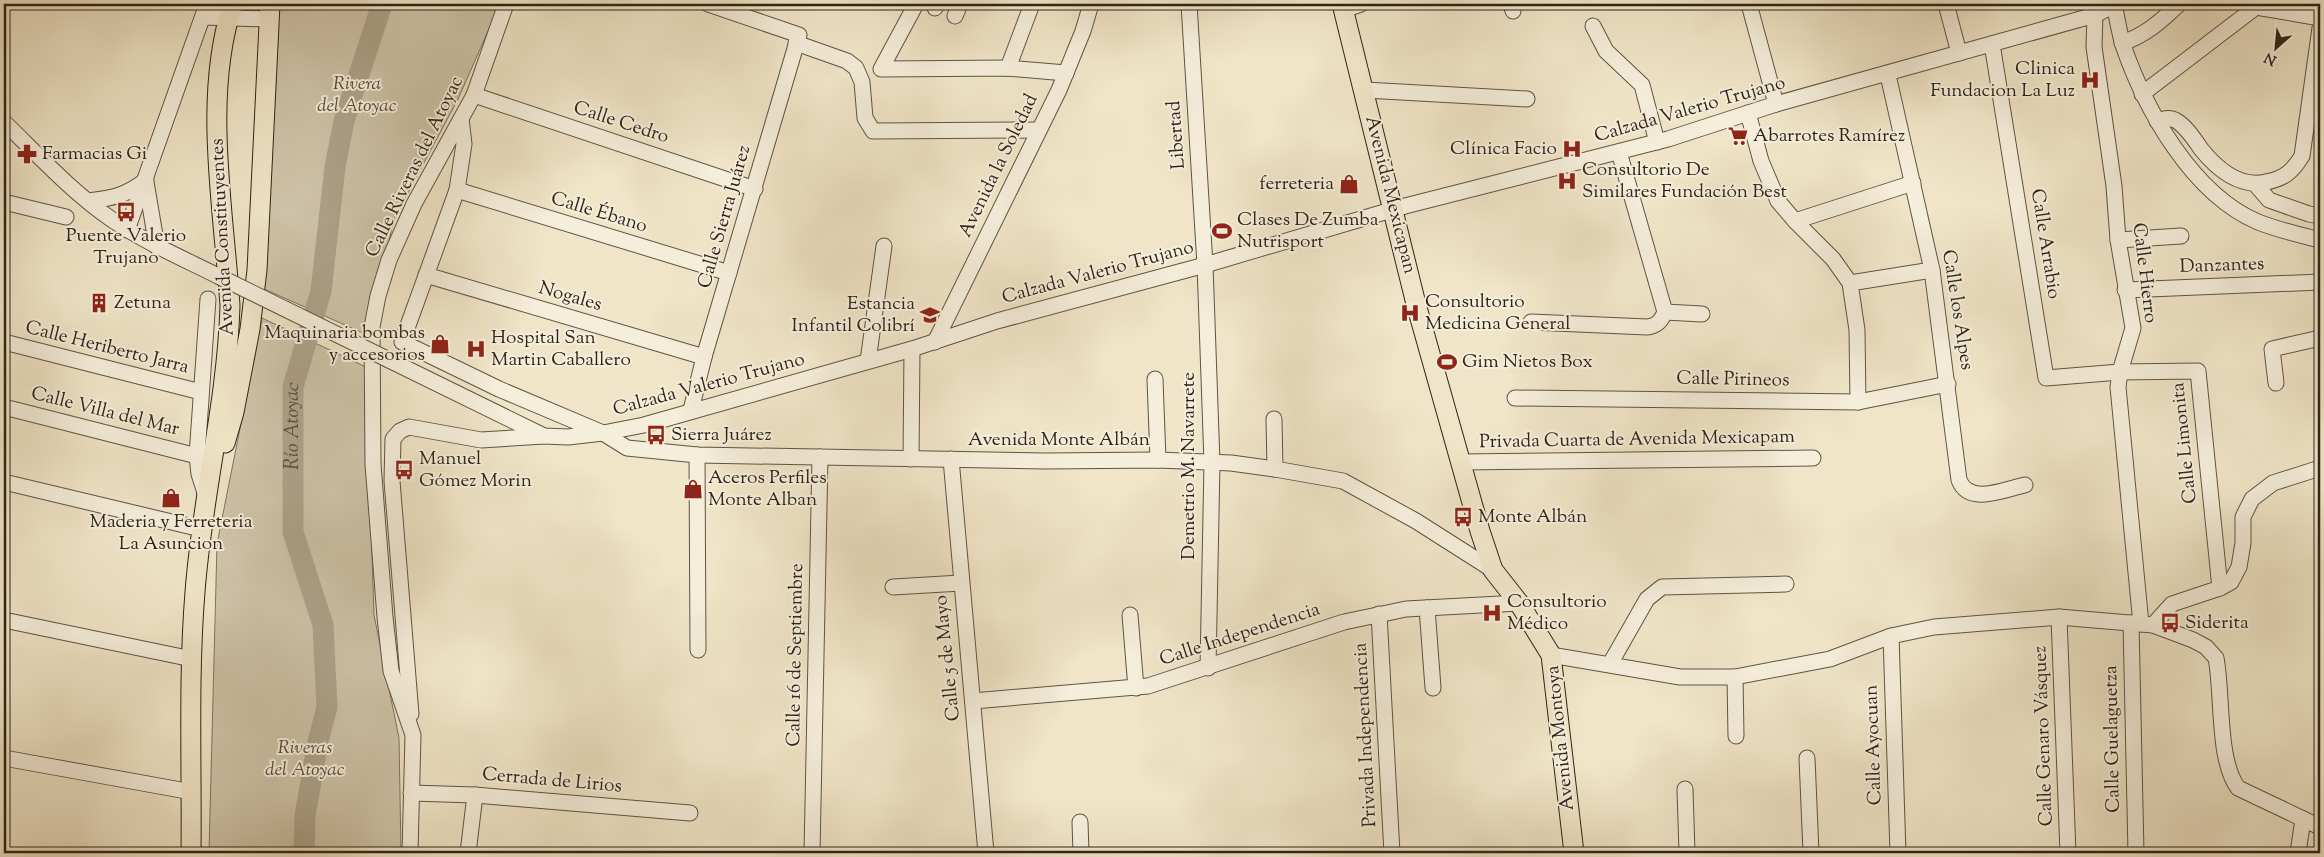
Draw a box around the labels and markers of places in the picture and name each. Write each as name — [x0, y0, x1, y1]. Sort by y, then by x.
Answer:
place label: Clinica Fundacion La Luz — [1930, 56, 2075, 105]
hospital icon: Clinica Fundacion La Luz — [2079, 69, 2101, 91]
place label: Abarrotes Ramírez — [1753, 123, 1905, 150]
supermarket icon: Abarrotes Ramírez — [1727, 125, 1749, 147]
place label: Clínica Facio — [1450, 136, 1557, 163]
hospital icon: Clínica Facio — [1561, 138, 1583, 160]
place label: Farmacias Gi — [42, 141, 147, 168]
pharmacy icon: Farmacias Gi — [16, 143, 38, 165]
place label: Consultorio De Similares Fundación Best — [1582, 157, 1787, 206]
hospital icon: Consultorio De Similares Fundación Best — [1556, 170, 1578, 192]
place label: ferreteria — [1259, 171, 1334, 198]
shop icon: ferreteria — [1338, 173, 1360, 195]
bus stop icon: Puente Valerio Trujano — [115, 201, 137, 223]
place label: Clases De Zumba Nutrisport — [1237, 207, 1379, 256]
sports icon: Clases De Zumba Nutrisport — [1211, 220, 1233, 242]
place label: Puente Valerio Trujano — [66, 223, 186, 272]
place label: Consultorio Medicina General — [1425, 289, 1571, 338]
place label: Zetuna — [114, 290, 171, 317]
place label: Estancia Infantil Colibrí — [791, 291, 915, 340]
building icon: Zetuna — [88, 292, 110, 314]
hospital icon: Consultorio Medicina General — [1399, 302, 1421, 324]
school or university icon: Estancia Infantil Colibrí — [919, 304, 941, 326]
place label: Maquinaria bombas y accesorios — [264, 320, 425, 369]
place label: Hospital San Martin Caballero — [491, 325, 631, 374]
shop icon: Maquinaria bombas y accesorios — [429, 333, 451, 355]
hospital icon: Hospital San Martin Caballero — [465, 338, 487, 360]
place label: Gim Nietos Box — [1462, 349, 1593, 376]
sports icon: Gim Nietos Box — [1436, 351, 1458, 373]
place label: Sierra Juárez — [671, 422, 772, 449]
bus stop icon: Sierra Juárez — [645, 424, 667, 446]
place label: Manuel Gómez Morin — [419, 446, 532, 495]
bus stop icon: Manuel Gómez Morin — [393, 459, 415, 481]
place label: Aceros Perfiles Monte Alban — [708, 465, 827, 514]
shop icon: Aceros Perfiles Monte Alban — [682, 478, 704, 500]
shop icon: Maderia y Ferreteria La Asuncion — [160, 487, 182, 509]
place label: Monte Albán — [1478, 504, 1587, 531]
bus stop icon: Monte Albán — [1452, 506, 1474, 528]
place label: Maderia y Ferreteria La Asuncion — [90, 509, 253, 558]
place label: Consultorio Médico — [1507, 589, 1607, 638]
hospital icon: Consultorio Médico — [1481, 602, 1503, 624]
place label: Siderita — [2185, 610, 2249, 637]
bus stop icon: Siderita — [2159, 612, 2181, 634]

